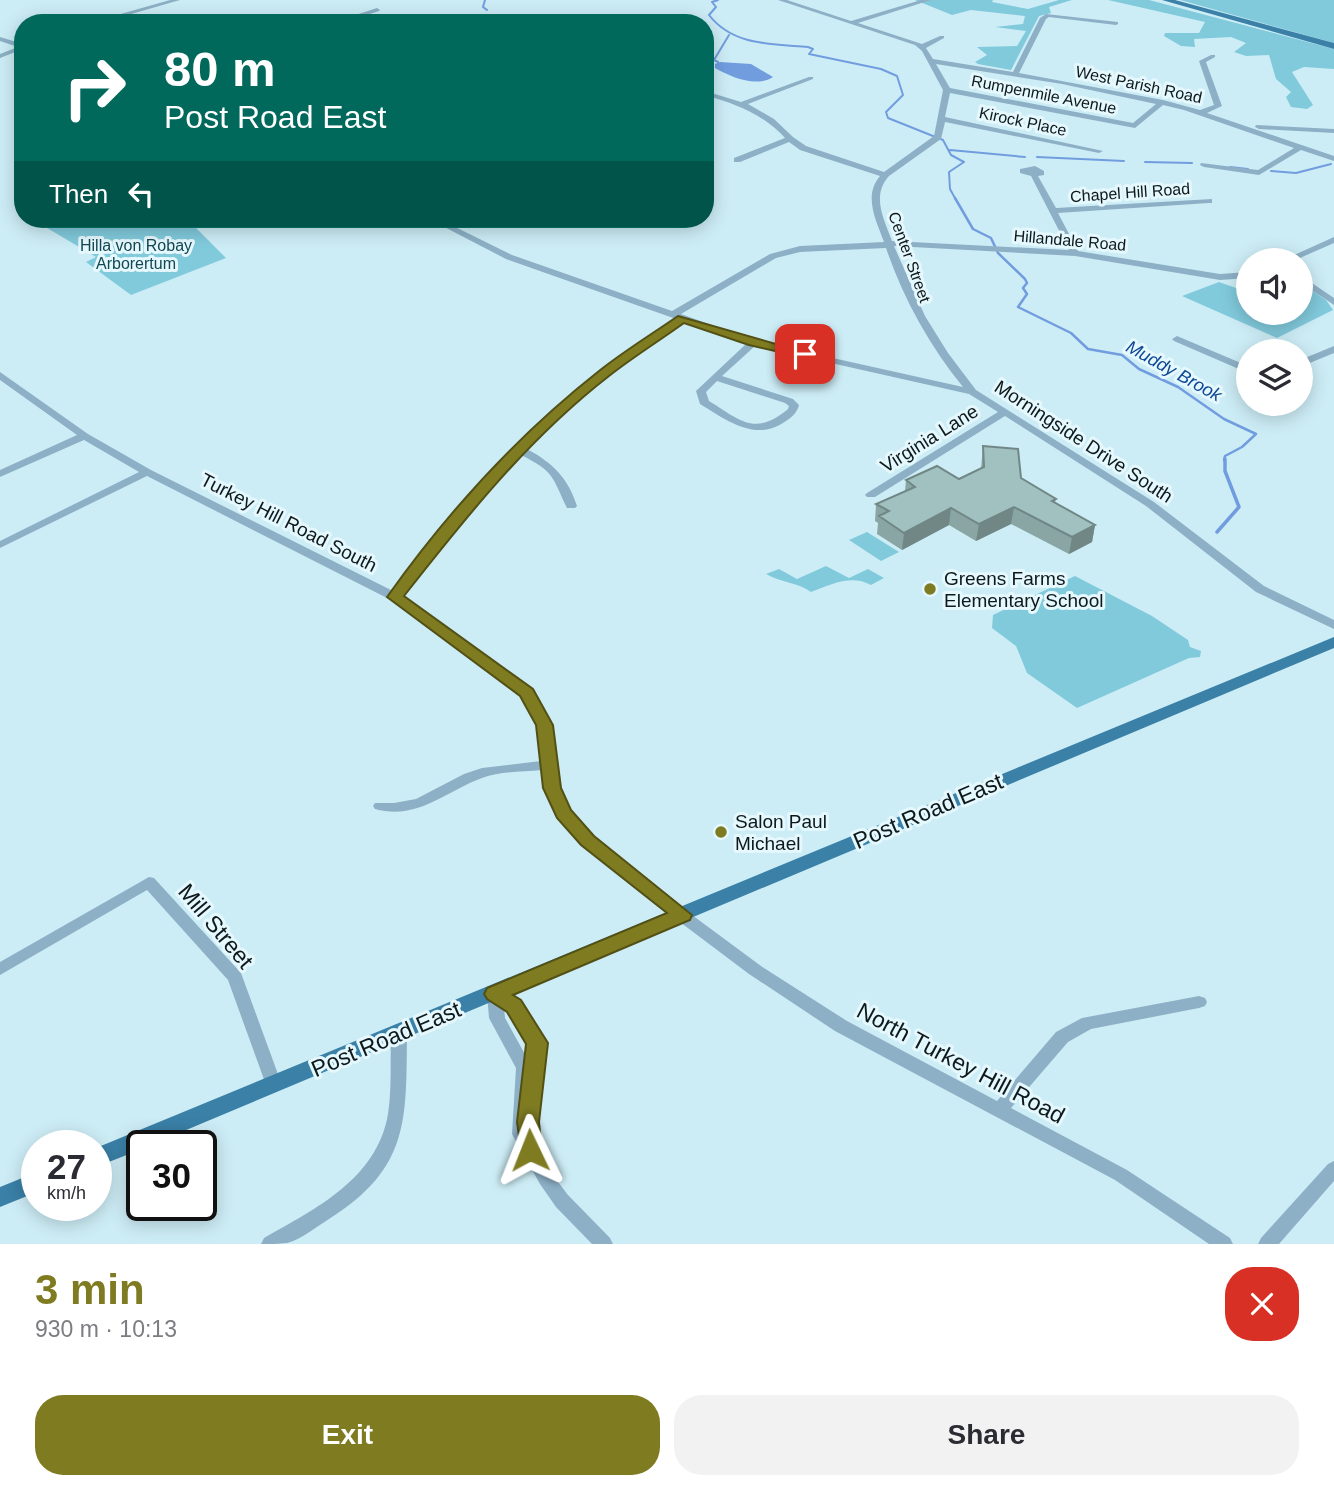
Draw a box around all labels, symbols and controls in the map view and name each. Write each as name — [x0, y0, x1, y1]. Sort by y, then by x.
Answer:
icon: right — [49, 42, 140, 133]
text: 80 m — [164, 42, 276, 96]
street label: West Parish Road — [1074, 63, 1204, 106]
street label: Rumpenmile Avenue — [970, 72, 1118, 117]
text: Post Road East — [164, 99, 386, 135]
street label: Kirock Place — [978, 104, 1068, 139]
icon: left — [122, 175, 160, 213]
text: Then — [49, 179, 108, 209]
street label: Chapel Hill Road — [1070, 180, 1191, 205]
street label: Center Street — [885, 210, 934, 305]
street label: Hillandale Road — [1013, 227, 1127, 254]
park label: Hilla von Robay Arborertum — [80, 237, 192, 272]
map controls — [1236, 248, 1313, 416]
button: sound — [1236, 248, 1313, 325]
pin — [775, 324, 835, 384]
icon: arrive — [786, 335, 824, 373]
water label: Muddy Brook — [1123, 337, 1226, 406]
button: layers — [1236, 339, 1313, 416]
street label: Morningside Drive South — [991, 376, 1177, 507]
street label: Virginia Lane — [877, 400, 982, 477]
street label: Turkey Hill Road South — [197, 469, 380, 576]
place label: Greens Farms Elementary School — [944, 568, 1103, 611]
marker: Greens Farms Elementary School — [922, 581, 938, 597]
street label: Post Road East — [849, 768, 1007, 854]
place label: Salon Paul Michael — [735, 811, 827, 854]
marker: Salon Paul Michael — [713, 824, 729, 840]
street label: Mill Street — [173, 878, 259, 974]
street label: Post Road East — [307, 996, 465, 1082]
street label: North Turkey Hill Road — [853, 997, 1069, 1129]
position arrow — [493, 1113, 567, 1187]
speed limit sign: 30 — [126, 1130, 217, 1221]
text: 27 — [47, 1147, 86, 1186]
text: km/h — [47, 1183, 86, 1203]
text: 3 min — [35, 1266, 145, 1313]
button: close — [1225, 1267, 1299, 1341]
text: 930 m · 10:13 — [35, 1316, 177, 1342]
button: Exit — [35, 1395, 660, 1475]
button: Share — [674, 1395, 1299, 1475]

